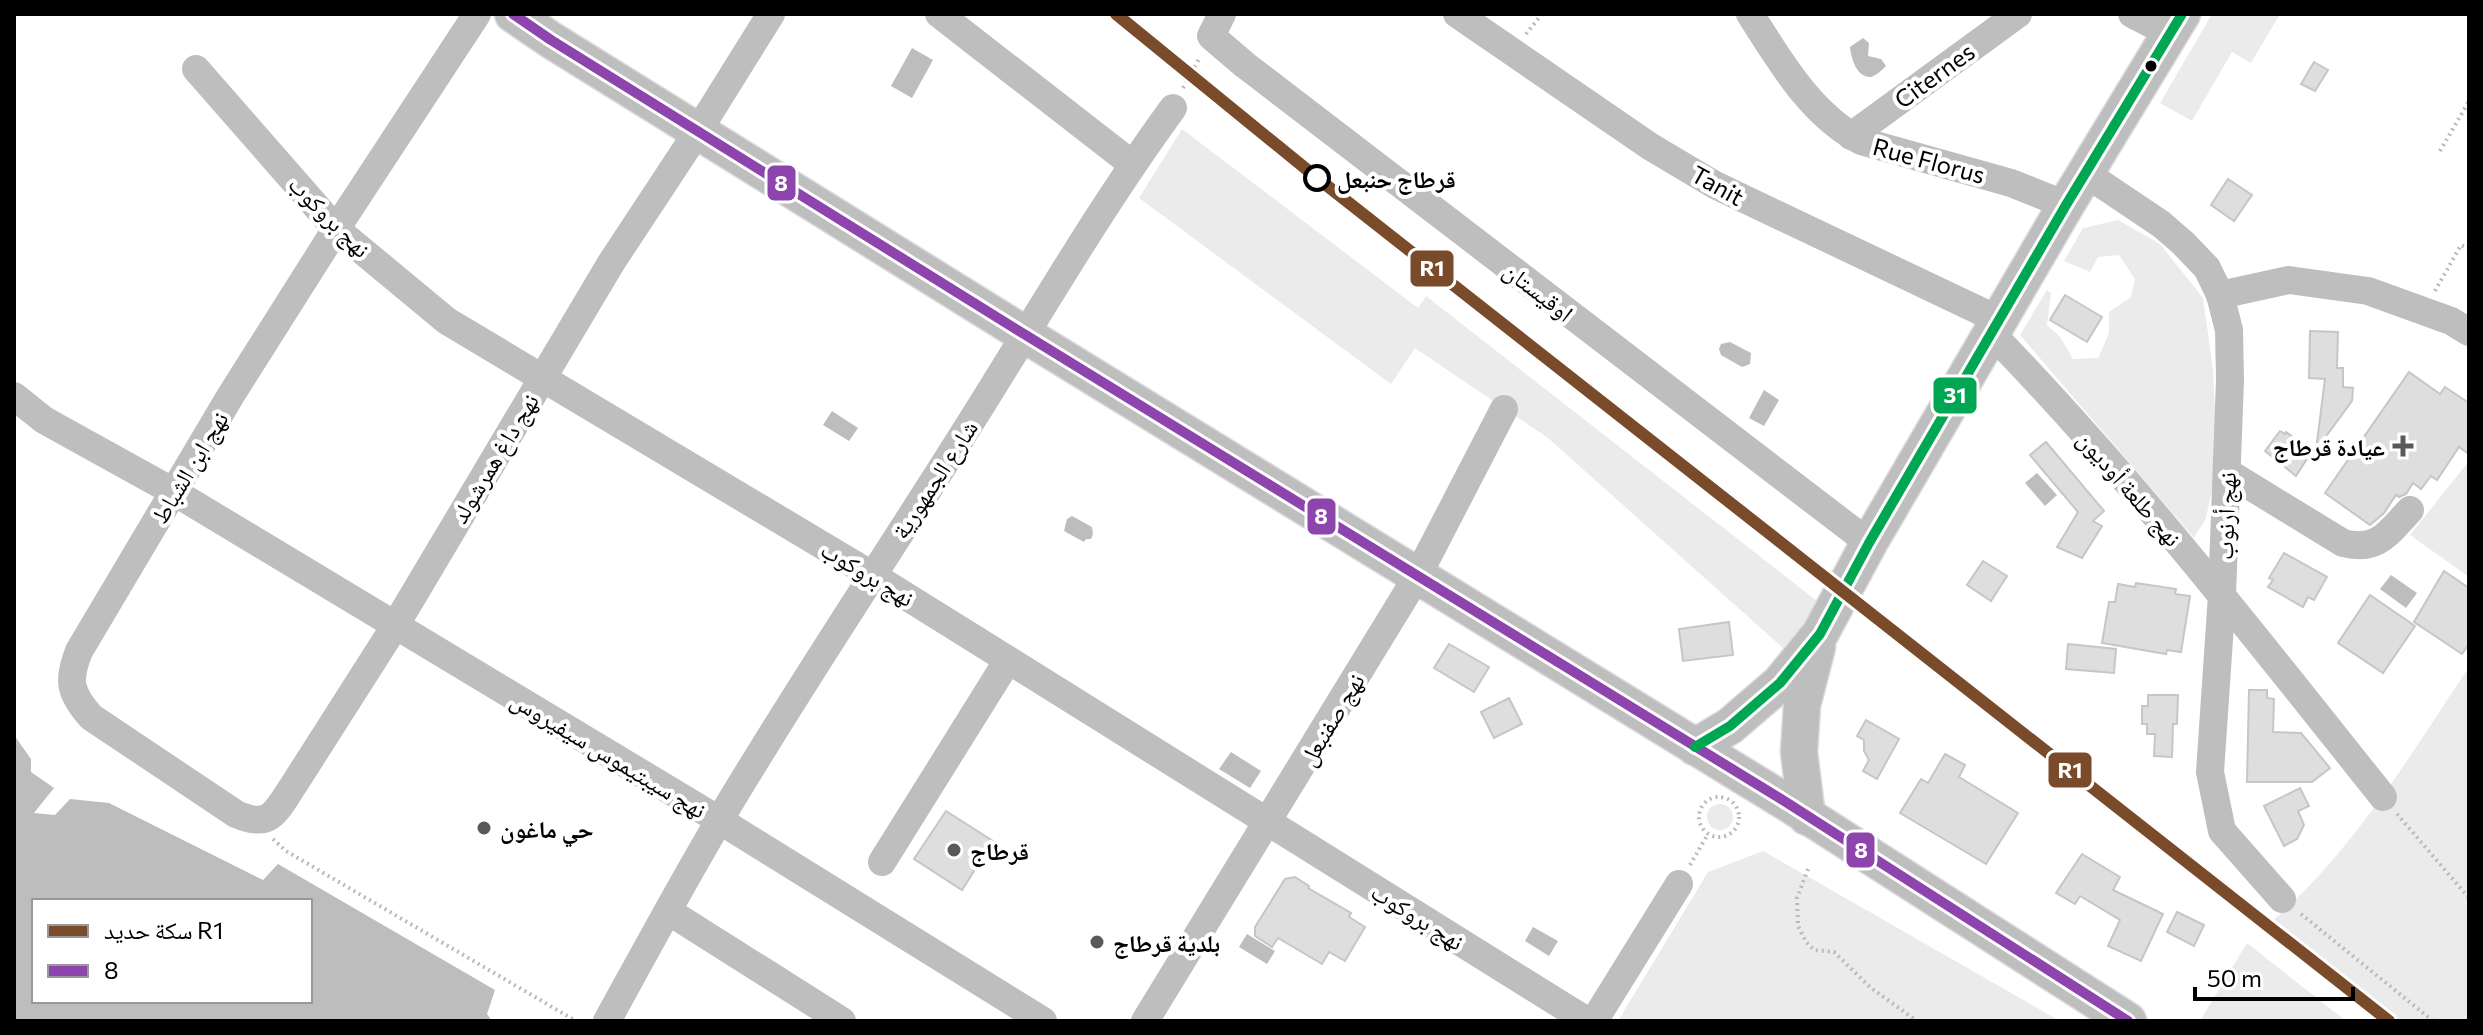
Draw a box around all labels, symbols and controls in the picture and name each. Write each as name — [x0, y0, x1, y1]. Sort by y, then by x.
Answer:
street label: Citernes — [1888, 36, 1980, 114]
unlabelled marker — [2143, 58, 2159, 74]
street label: Rue Florus — [1870, 131, 1988, 189]
street label: Tanit — [1687, 159, 1749, 211]
line badge: 8 — [766, 164, 797, 202]
place label: قرطاج حنبعل — [1337, 164, 1456, 195]
marker: قرطاج حنبعل — [1304, 165, 1330, 191]
street label: نهج بروكوب — [282, 169, 377, 264]
text: 8 — [774, 169, 788, 196]
line badge: R1 — [1409, 249, 1455, 288]
text: R1 — [1419, 254, 1445, 281]
street label: اوقيستان — [1498, 255, 1580, 328]
line badge: 31 — [1932, 376, 1978, 415]
text: 31 — [1944, 381, 1966, 408]
street label: نهج داغ همرشولد — [444, 388, 546, 529]
street label: نهج ابن الشباط — [144, 406, 235, 529]
street label: شارع الجمهورية — [885, 414, 985, 545]
street label: نهج طلعة أوديون — [2070, 424, 2188, 553]
place label: عيادة قرطاج — [2273, 432, 2385, 463]
marker: عيادة قرطاج — [2392, 435, 2414, 457]
street label: نهج أرنوب — [2209, 472, 2243, 560]
line badge: 8 — [1306, 497, 1337, 536]
text: 8 — [1314, 502, 1328, 529]
street label: نهج بروكوب — [815, 534, 920, 614]
street label: نهج صفنبعل — [1292, 668, 1372, 771]
street label: نهج سيبتيموس سيفيروس — [505, 684, 712, 825]
line badge: R1 — [2047, 751, 2093, 789]
text: R1 — [2057, 756, 2083, 783]
place label: حي ماغون — [500, 814, 594, 848]
marker: حي ماغون — [475, 819, 493, 837]
line badge: 8 — [1845, 831, 1876, 869]
place label: قرطاج — [970, 836, 1029, 867]
text: 8 — [1854, 836, 1868, 863]
marker: قرطاج — [945, 841, 963, 859]
street label: نهج بروكوب — [1365, 876, 1470, 957]
legend — [32, 899, 312, 1003]
text: سكة حديد R1 — [104, 915, 223, 944]
place label: بلدية قرطاج — [1113, 928, 1220, 959]
marker: بلدية قرطاج — [1088, 933, 1106, 951]
scale bar — [2195, 951, 2353, 1001]
text: 8 — [104, 955, 119, 984]
text: 50 m — [2207, 963, 2262, 992]

